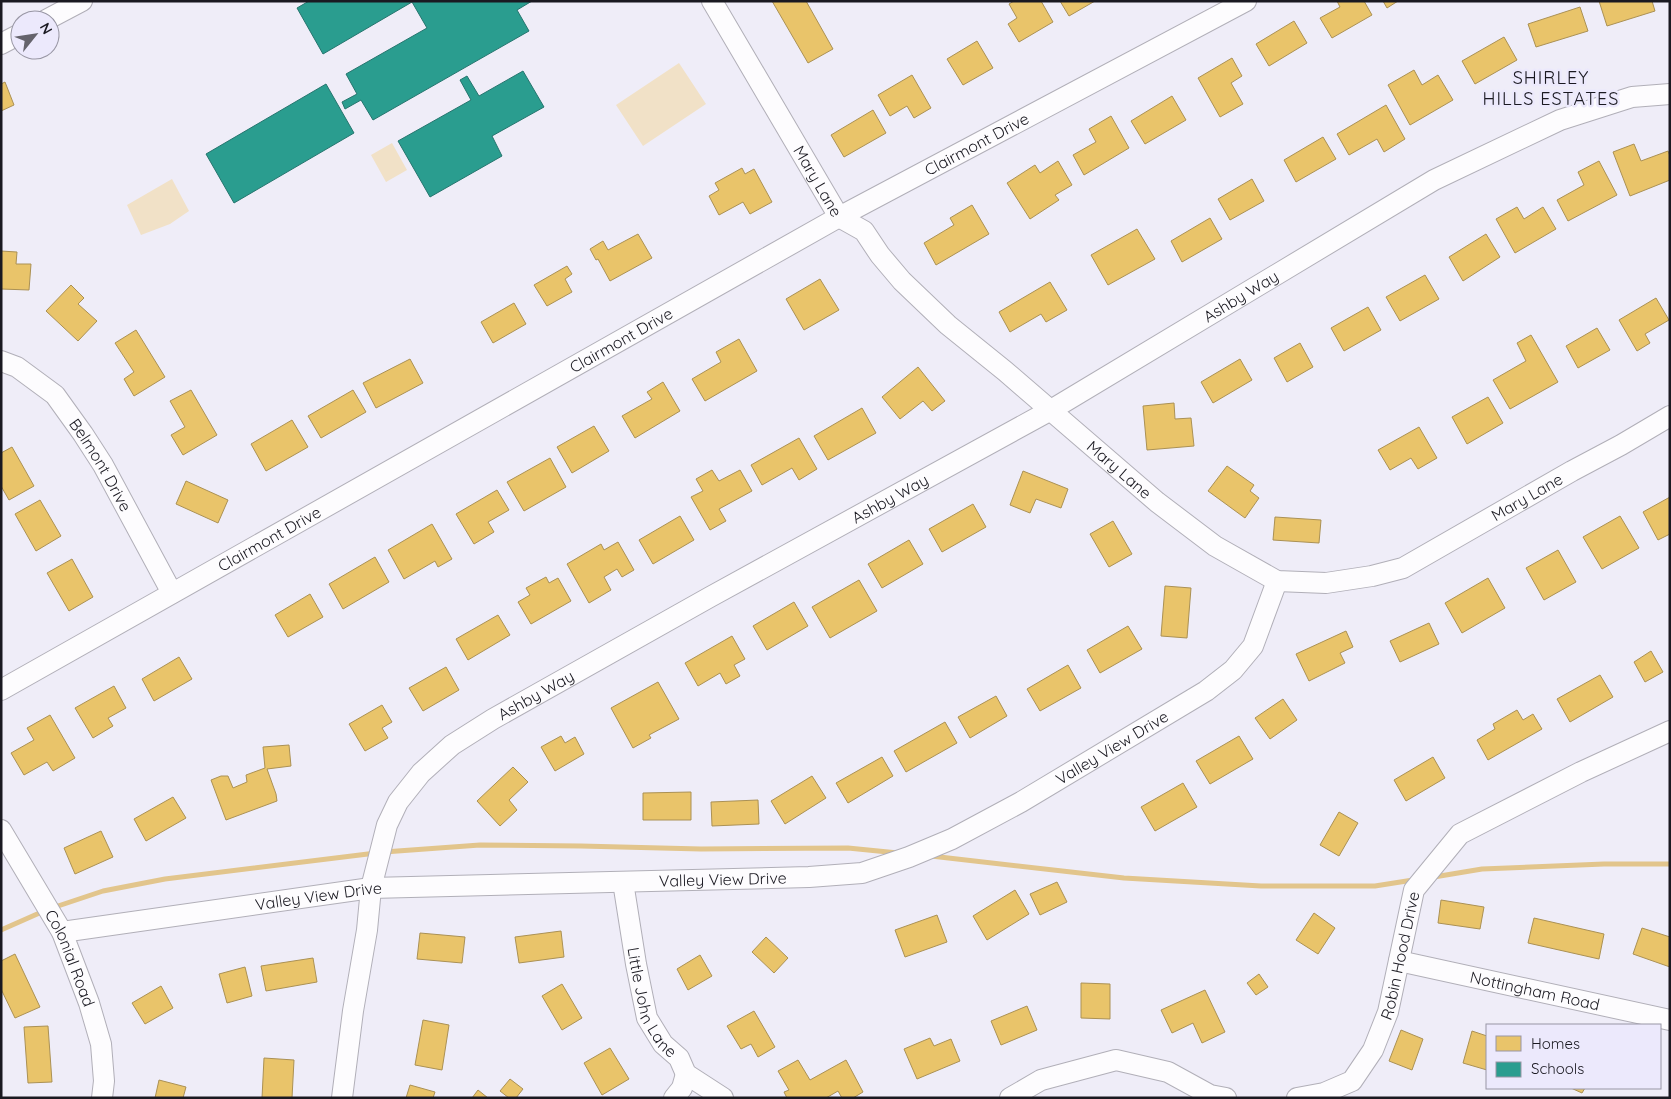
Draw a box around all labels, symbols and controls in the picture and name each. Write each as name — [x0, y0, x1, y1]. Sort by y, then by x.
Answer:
north arrow — [10, 10, 60, 60]
text: N — [36, 20, 57, 37]
district label: SHIRLEY HILLS ESTATES — [1483, 66, 1619, 110]
street label: Clairmont Drive — [921, 108, 1032, 180]
street label: Mary Lane — [789, 142, 847, 220]
street label: Ashby Way — [1199, 266, 1282, 326]
street label: Clairmont Drive — [566, 303, 676, 377]
street label: Belmont Drive — [65, 415, 136, 515]
street label: Mary Lane — [1083, 436, 1156, 503]
street label: Ashby Way — [848, 469, 932, 527]
street label: Mary Lane — [1488, 469, 1566, 525]
street label: Clairmont Drive — [214, 502, 324, 576]
street label: Ashby Way — [494, 666, 577, 724]
street label: Valley View Drive — [1052, 706, 1172, 789]
street label: Valley View Drive — [659, 868, 787, 891]
street label: Valley View Drive — [254, 878, 382, 914]
street label: Robin Hood Drive — [1376, 890, 1423, 1023]
street label: Colonial Road — [41, 906, 99, 1009]
street label: Little John Lane — [623, 946, 681, 1062]
street label: Nottingham Road — [1468, 967, 1602, 1014]
legend — [1486, 1024, 1661, 1089]
text: Homes — [1531, 1034, 1580, 1053]
text: Schools — [1531, 1059, 1584, 1078]

